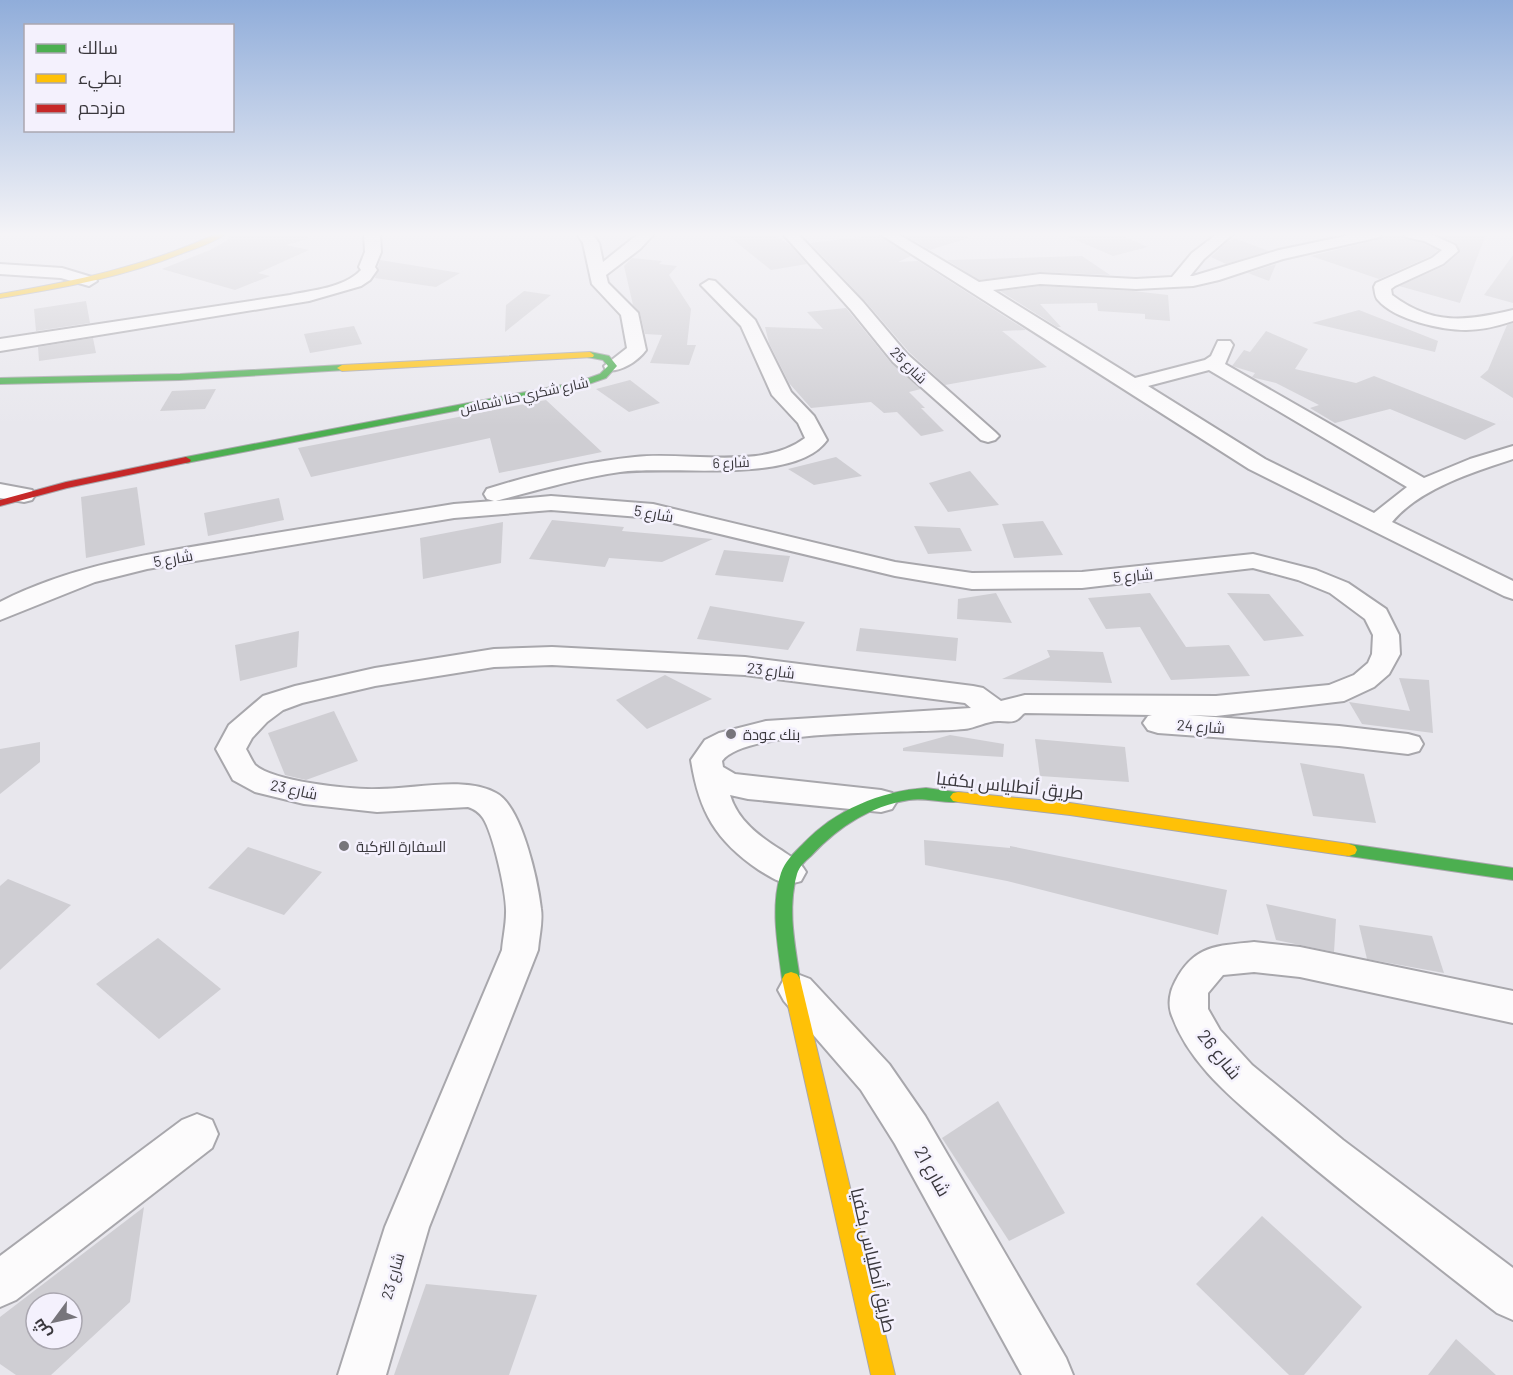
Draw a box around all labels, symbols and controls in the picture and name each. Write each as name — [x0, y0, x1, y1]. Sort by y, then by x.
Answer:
legend — [24, 24, 234, 132]
text: سالك — [78, 36, 118, 58]
text: بطيء — [78, 66, 122, 92]
text: مزدحم — [78, 96, 126, 120]
street label: شارع 25 — [887, 343, 931, 387]
street label: شارع شكري حنا شماس — [458, 373, 591, 421]
street label: شارع 6 — [712, 453, 750, 472]
street label: شارع 5 — [632, 501, 675, 528]
street label: شارع 5 — [152, 546, 195, 573]
street label: شارع 5 — [1112, 564, 1154, 589]
street label: شارع 23 — [746, 658, 796, 685]
street label: شارع 24 — [1176, 715, 1226, 740]
place label: بنك عودة — [743, 725, 800, 744]
marker: بنك عودة — [724, 727, 738, 741]
street label: طريق أنطلياس بكفيا — [935, 766, 1085, 806]
street label: شارع 23 — [268, 775, 319, 806]
place label: السفارة التركية — [356, 837, 446, 856]
marker: السفارة التركية — [337, 839, 351, 853]
street label: شارع 26 — [1192, 1025, 1247, 1084]
street label: شارع 21 — [908, 1142, 956, 1201]
street label: طريق أنطلياس بكفيا — [845, 1185, 901, 1335]
street label: شارع 23 — [377, 1251, 410, 1302]
north arrow — [24, 1291, 84, 1351]
text: ش — [27, 1315, 55, 1343]

